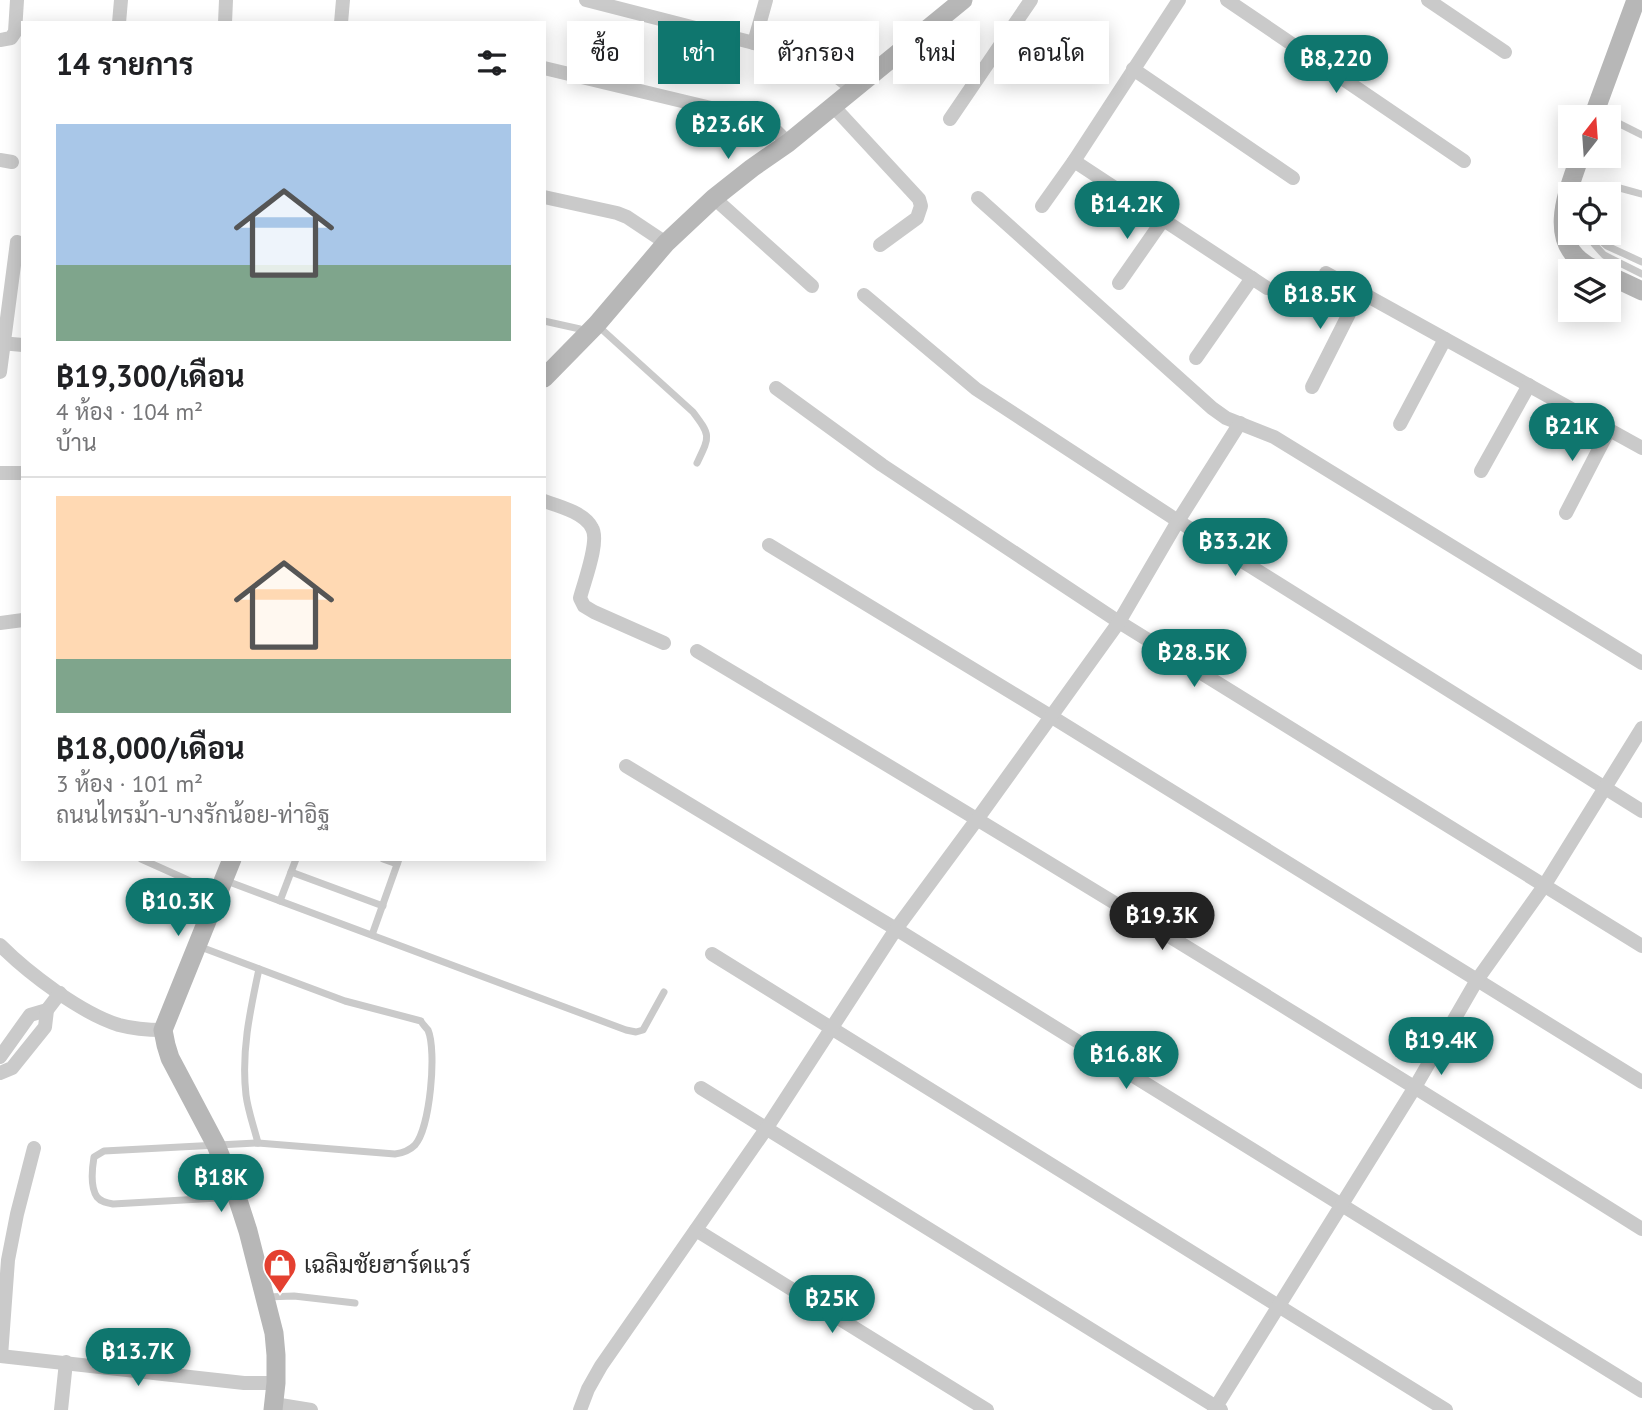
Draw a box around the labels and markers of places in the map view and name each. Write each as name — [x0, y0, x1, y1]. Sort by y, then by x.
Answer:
pin: ฿8,220 — [1279, 36, 1393, 95]
pin: ฿23.6K — [671, 102, 785, 161]
pin: ฿14.2K — [1070, 182, 1184, 241]
pin: ฿18.5K — [1263, 272, 1377, 331]
pin: ฿21K — [1531, 404, 1613, 463]
pin: ฿33.2K — [1178, 518, 1292, 578]
pin: ฿28.5K — [1137, 630, 1251, 689]
pin: ฿10.3K — [121, 878, 235, 938]
pin: ฿19.3K — [1105, 892, 1219, 952]
pin: ฿19.4K — [1384, 1018, 1498, 1077]
pin: ฿16.8K — [1069, 1032, 1183, 1091]
pin: ฿18K — [180, 1154, 262, 1214]
shop icon: เฉลิมชัยฮาร์ดแวร์ — [261, 1246, 299, 1295]
place label: เฉลิมชัยฮาร์ดแวร์ — [304, 1249, 471, 1280]
pin: ฿25K — [791, 1276, 873, 1335]
pin: ฿13.7K — [81, 1328, 195, 1388]

